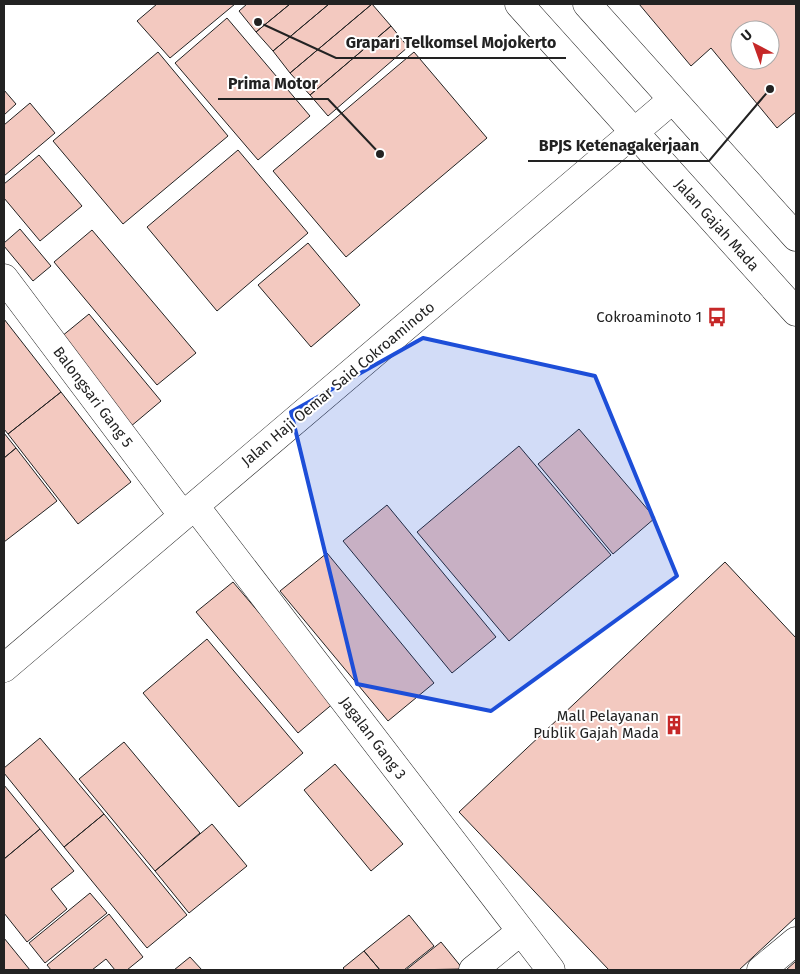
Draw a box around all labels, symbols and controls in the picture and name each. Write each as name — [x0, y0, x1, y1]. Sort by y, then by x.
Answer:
north arrow — [730, 20, 780, 70]
text: U — [738, 26, 756, 45]
callout: Grapari Telkomsel Mojokerto — [336, 27, 566, 58]
text: Grapari Telkomsel Mojokerto — [346, 33, 556, 52]
callout: Prima Motor — [218, 68, 328, 99]
text: Prima Motor — [228, 74, 319, 93]
callout: BPJS Ketenagakerjaan — [528, 130, 709, 161]
text: BPJS Ketenagakerjaan — [539, 136, 699, 155]
street label: Jalan Gajah Mada — [671, 175, 763, 275]
street label: Jalan Haji Oemar Said Cokroaminoto — [238, 298, 438, 470]
bus stop icon: Cokroaminoto 1 — [706, 306, 728, 328]
place label: Cokroaminoto 1 — [596, 308, 702, 326]
street label: Balongsari Gang 5 — [49, 343, 137, 451]
street label: Jagalan Gang 3 — [336, 693, 410, 783]
place label: Mall Pelayanan Publik Gajah Mada — [533, 707, 659, 742]
building icon: Mall Pelayanan Publik Gajah Mada — [663, 714, 685, 736]

